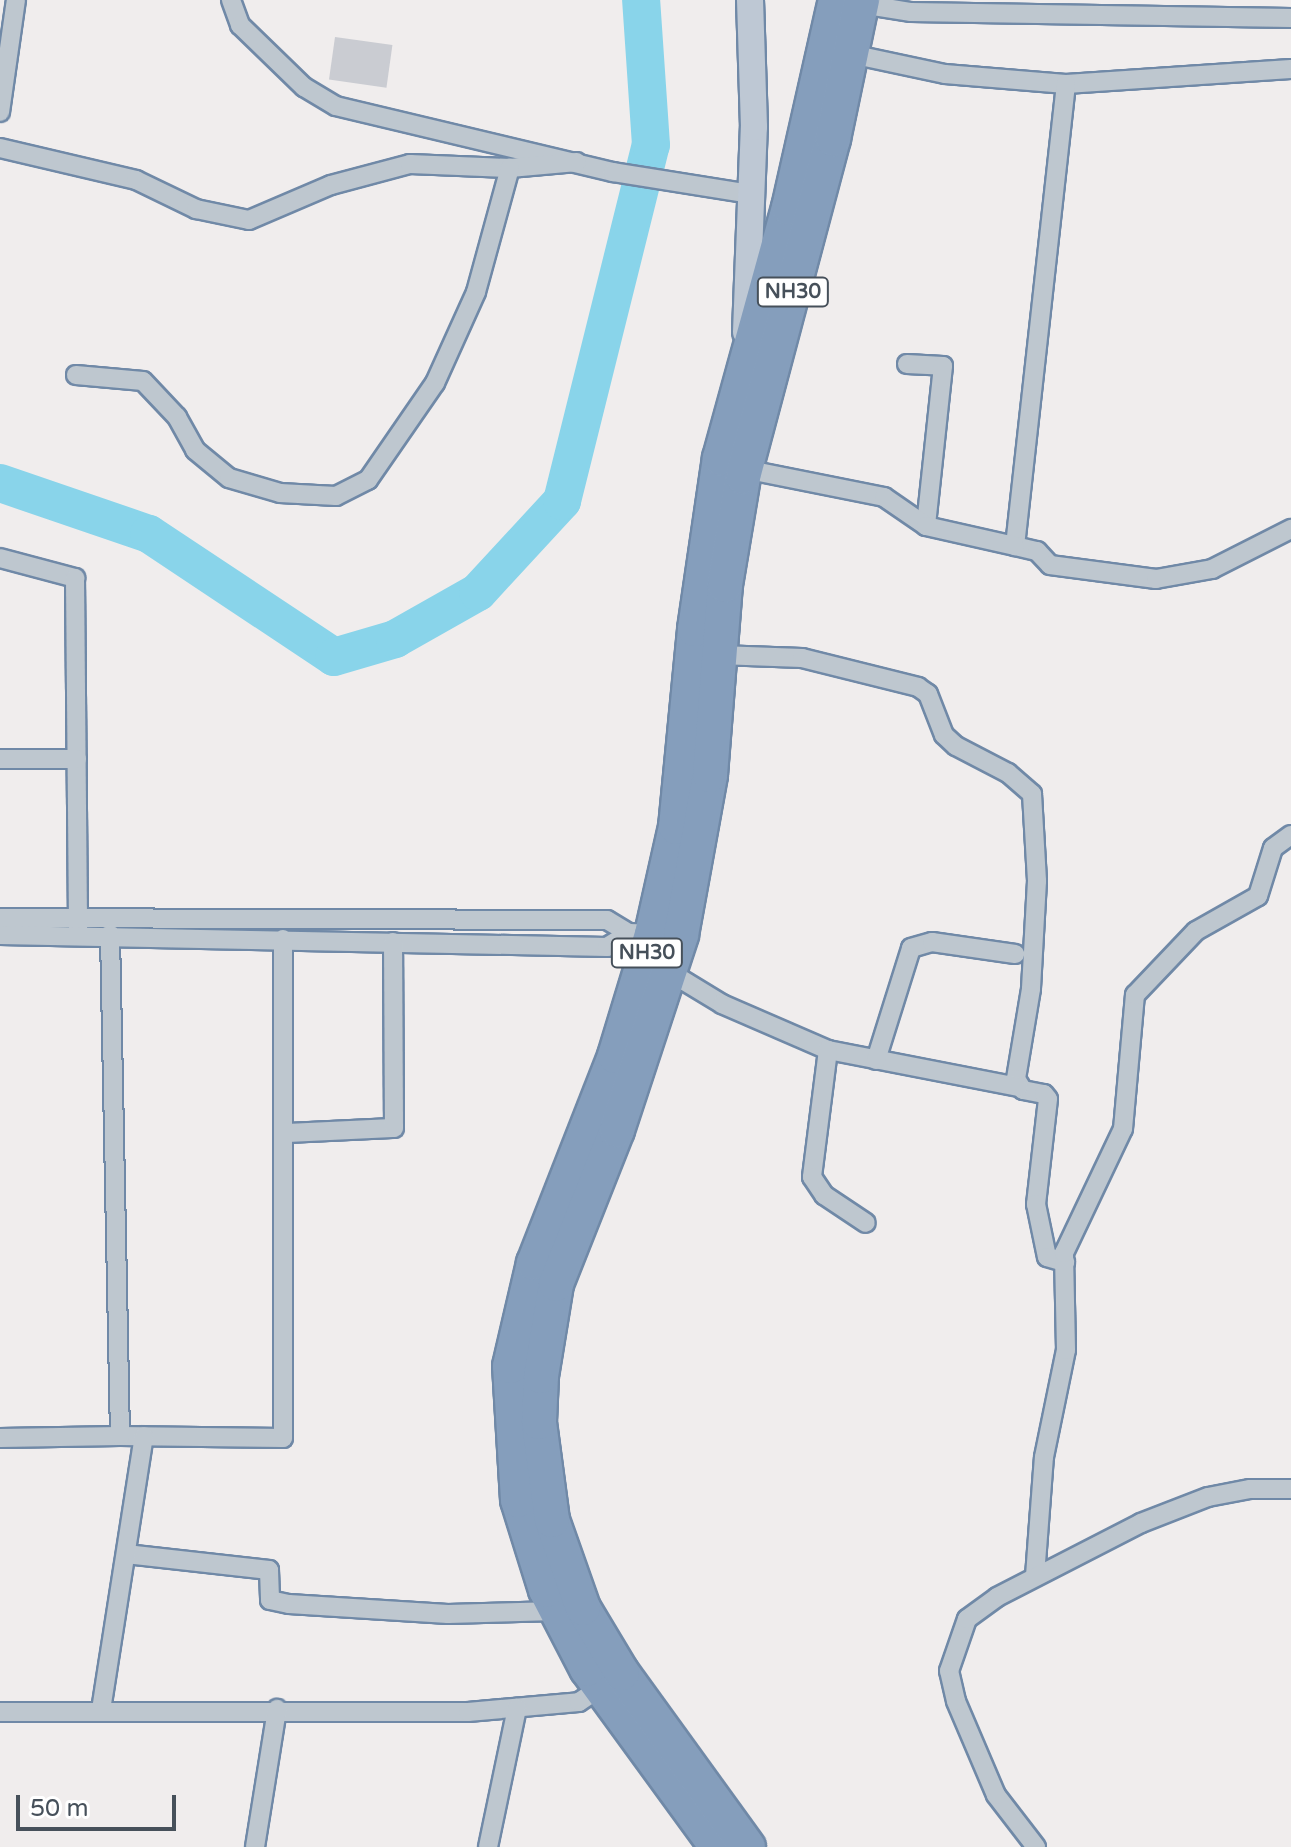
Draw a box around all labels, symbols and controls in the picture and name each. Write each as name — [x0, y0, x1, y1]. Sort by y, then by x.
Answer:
road number: NH30 — [755, 276, 831, 308]
road number: NH30 — [609, 937, 685, 969]
scale bar — [20, 1779, 180, 1829]
text: 50 m — [30, 1794, 88, 1823]

